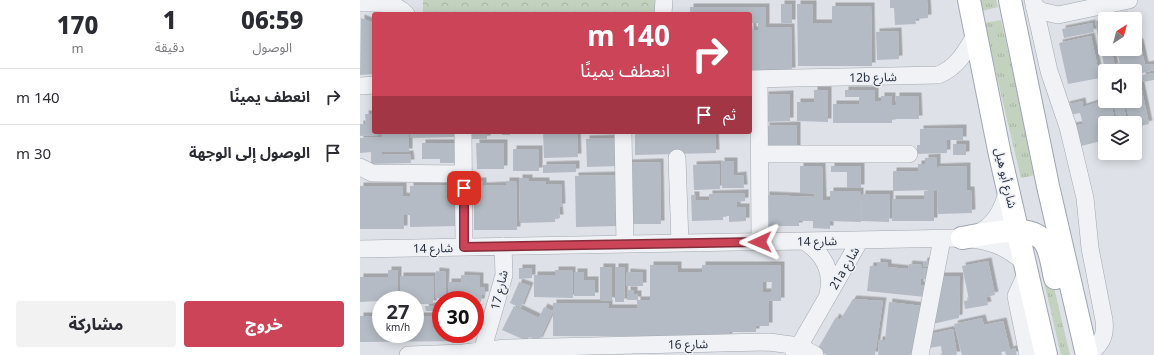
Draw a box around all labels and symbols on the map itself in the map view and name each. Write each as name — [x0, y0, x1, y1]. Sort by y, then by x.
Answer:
north arrow — [1098, 12, 1142, 56]
street label: 12b شارع — [849, 68, 897, 87]
street label: شارع أبو هيل — [990, 146, 1021, 210]
pin — [447, 171, 481, 205]
position arrow — [739, 221, 781, 263]
street label: شارع 14 — [797, 232, 837, 251]
street label: شارع 14 — [413, 239, 453, 258]
street label: 21a شارع — [825, 243, 864, 293]
street label: شارع 17 — [486, 268, 513, 312]
speed limit sign: 30 — [432, 291, 484, 343]
street label: شارع 16 — [668, 335, 708, 354]

